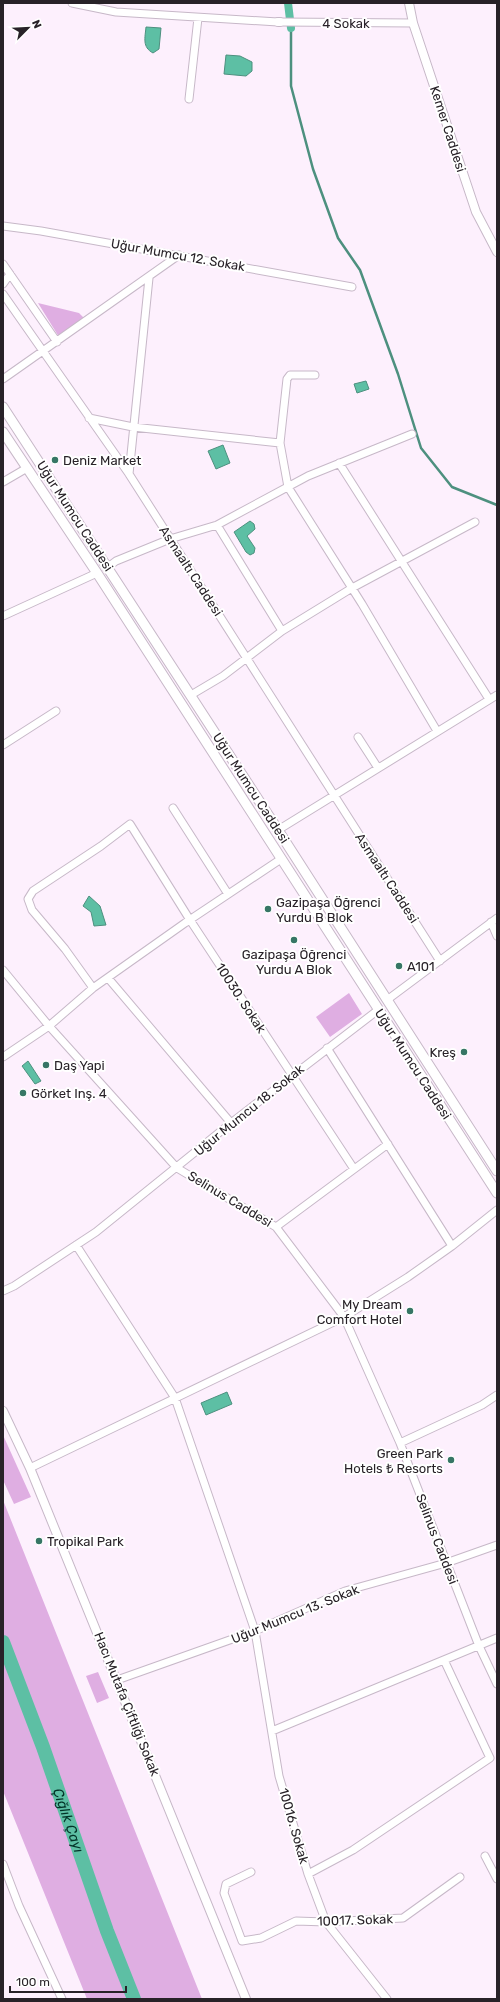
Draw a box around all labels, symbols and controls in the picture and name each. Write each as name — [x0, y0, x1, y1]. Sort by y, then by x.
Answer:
north arrow — [8, 8, 48, 48]
street label: 4 Sokak — [322, 16, 370, 31]
text: N — [29, 18, 44, 30]
street label: Kemer Caddesi — [427, 84, 469, 174]
street label: Uğur Mumcu 12. Sokak — [110, 236, 247, 275]
place label: Deniz Market — [63, 453, 141, 468]
marker: Deniz Market — [50, 455, 60, 465]
street label: Uğur Mumcu Caddesi — [33, 458, 116, 575]
street label: Asmaaltı Caddesi — [156, 523, 226, 619]
street label: Uğur Mumcu Caddesi — [209, 730, 292, 847]
street label: Asmaaltı Caddesi — [352, 830, 422, 926]
place label: Gazipaşa Öğrenci Yurdu B Blok — [276, 895, 381, 925]
marker: Gazipaşa Öğrenci Yurdu B Blok — [263, 904, 273, 914]
marker: Gazipaşa Öğrenci Yurdu A Blok — [289, 935, 299, 945]
place label: Gazipaşa Öğrenci Yurdu A Blok — [242, 947, 346, 977]
place label: A101 — [407, 959, 435, 974]
street label: 10030. Sokak — [213, 960, 269, 1036]
marker: A101 — [394, 961, 404, 971]
street label: Uğur Mumcu Caddesi — [371, 1006, 454, 1123]
place label: Kreş — [429, 1045, 456, 1060]
marker: Kreş — [459, 1047, 469, 1057]
place label: Daş Yapi — [54, 1058, 105, 1073]
marker: Daş Yapi — [41, 1060, 51, 1070]
street label: Uğur Mumcu 18. Sokak — [191, 1061, 308, 1160]
place label: Görket Inş. 4 — [31, 1086, 107, 1101]
marker: Görket Inş. 4 — [18, 1088, 28, 1098]
street label: Selinus Caddesi — [185, 1168, 275, 1230]
place label: My Dream Comfort Hotel — [317, 1297, 402, 1327]
marker: My Dream Comfort Hotel — [405, 1306, 415, 1316]
place label: Green Park Hotels ₺ Resorts — [344, 1446, 443, 1476]
marker: Green Park Hotels ₺ Resorts — [446, 1455, 456, 1465]
street label: Selinus Caddesi — [413, 1492, 461, 1586]
place label: Tropikal Park — [47, 1534, 124, 1549]
marker: Tropikal Park — [34, 1536, 44, 1546]
street label: Uğur Mumcu 13. Sokak — [229, 1581, 362, 1647]
street label: Hacı Mutafa Çiftliği Sokak — [90, 1630, 163, 1779]
water label: Çığlık Çayı — [49, 1786, 88, 1855]
street label: 10016. Sokak — [276, 1786, 312, 1866]
street label: 10017. Sokak — [317, 1911, 393, 1929]
scale bar — [10, 1968, 126, 1994]
text: 100 m — [16, 1975, 50, 1989]

